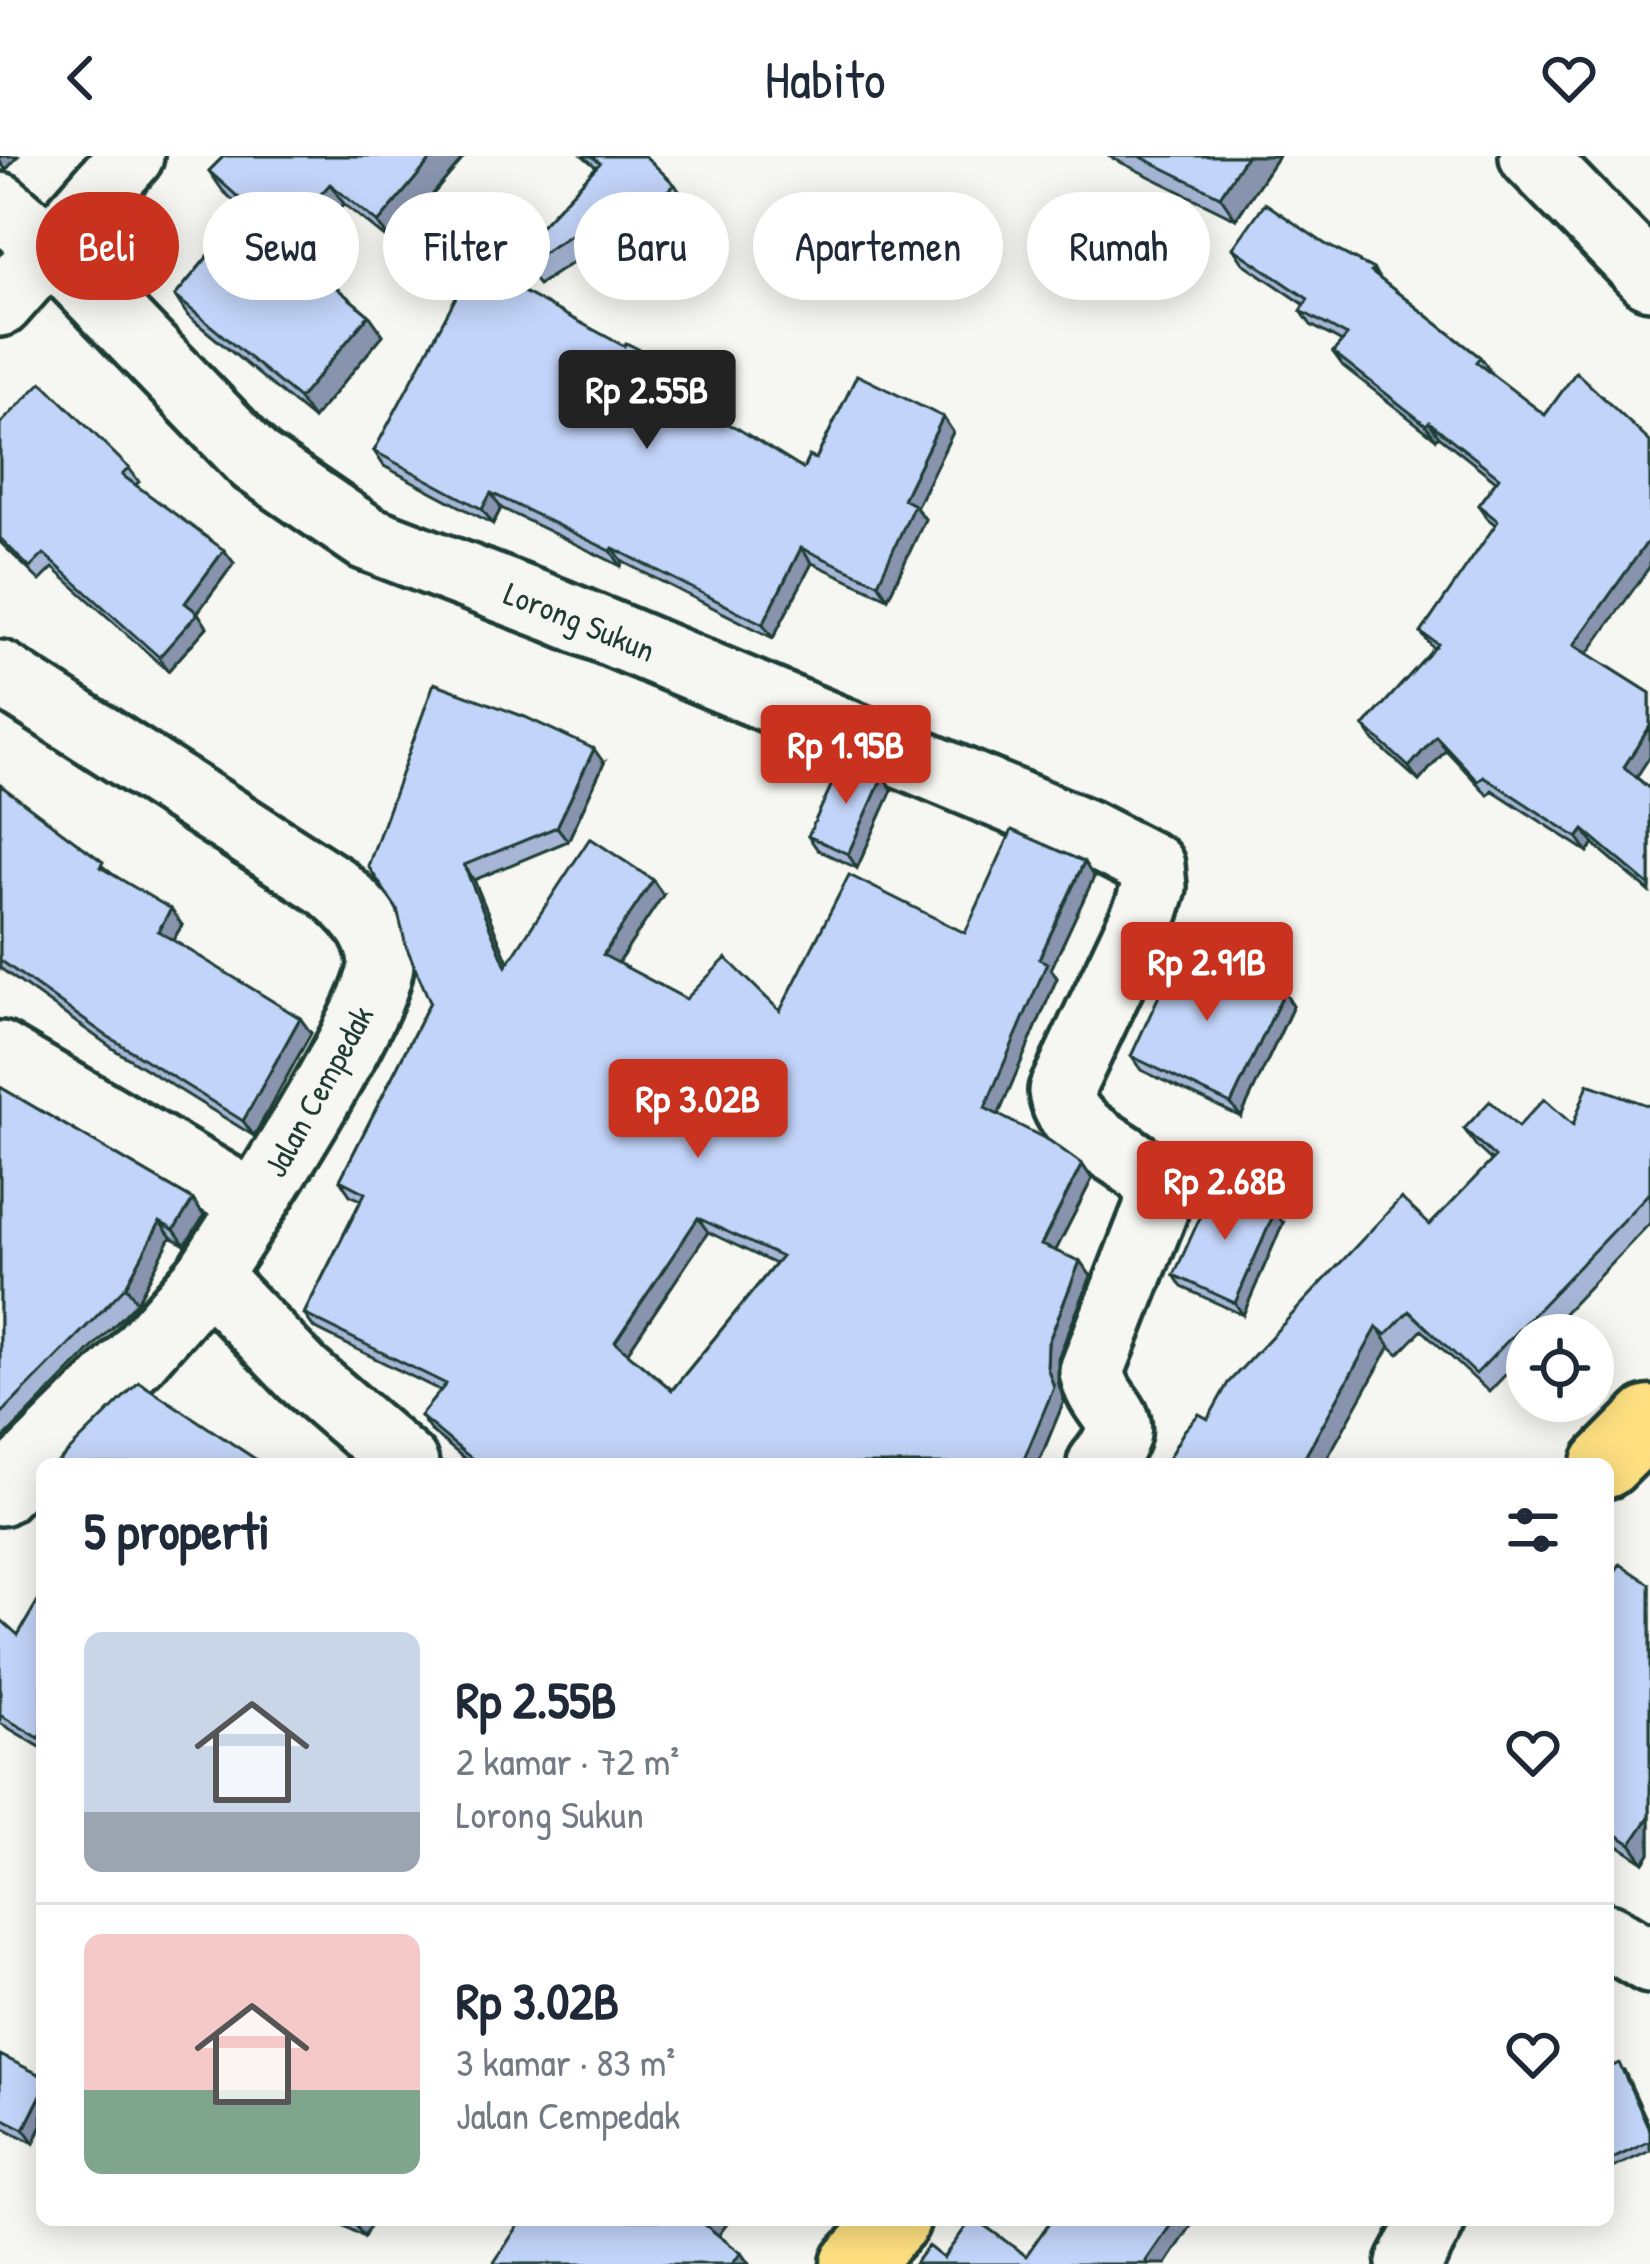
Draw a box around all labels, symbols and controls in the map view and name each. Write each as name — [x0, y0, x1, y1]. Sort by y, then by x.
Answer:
text: Habito — [764, 42, 886, 115]
icon: back — [48, 45, 114, 111]
icon: heart — [1536, 45, 1602, 111]
chip: Beli — [36, 192, 179, 300]
chip: Sewa — [203, 192, 359, 300]
chip: Filter — [383, 192, 550, 300]
chip: Baru — [574, 192, 729, 300]
chip: Apartemen — [753, 192, 1003, 300]
chip: Rumah — [1027, 192, 1210, 300]
pin: Rp 2.55B — [523, 350, 771, 452]
text: Rp 2.55B — [586, 362, 708, 415]
street label: Lorong Sukun — [498, 571, 662, 672]
pin: Rp 1.95B — [722, 705, 970, 807]
text: Rp 1.95B — [788, 717, 904, 770]
pin: Rp 2.91B — [1083, 922, 1331, 1024]
text: Rp 2.91B — [1148, 934, 1266, 987]
street label: Jalan Cempedak — [253, 997, 384, 1185]
pin: Rp 3.02B — [574, 1059, 822, 1161]
text: Rp 3.02B — [636, 1071, 760, 1124]
pin: Rp 2.68B — [1101, 1141, 1349, 1243]
text: Rp 2.68B — [1164, 1153, 1286, 1206]
map controls — [1506, 1314, 1614, 1422]
button: locate — [1506, 1314, 1614, 1422]
text: 5 properti — [84, 1496, 270, 1565]
icon: filters — [1500, 1497, 1566, 1563]
text: Rp 2.55B — [456, 1665, 617, 1734]
icon: home — [180, 1680, 324, 1824]
icon: heart — [1500, 1719, 1566, 1785]
text: 2 kamar · 72 m² — [456, 1734, 679, 1787]
text: Lorong Sukun — [456, 1787, 644, 1840]
text: Rp 3.02B — [456, 1966, 619, 2035]
icon: home — [180, 1982, 324, 2126]
icon: heart — [1500, 2021, 1566, 2087]
text: 3 kamar · 83 m² — [456, 2035, 675, 2088]
text: Jalan Cempedak — [456, 2088, 680, 2141]

